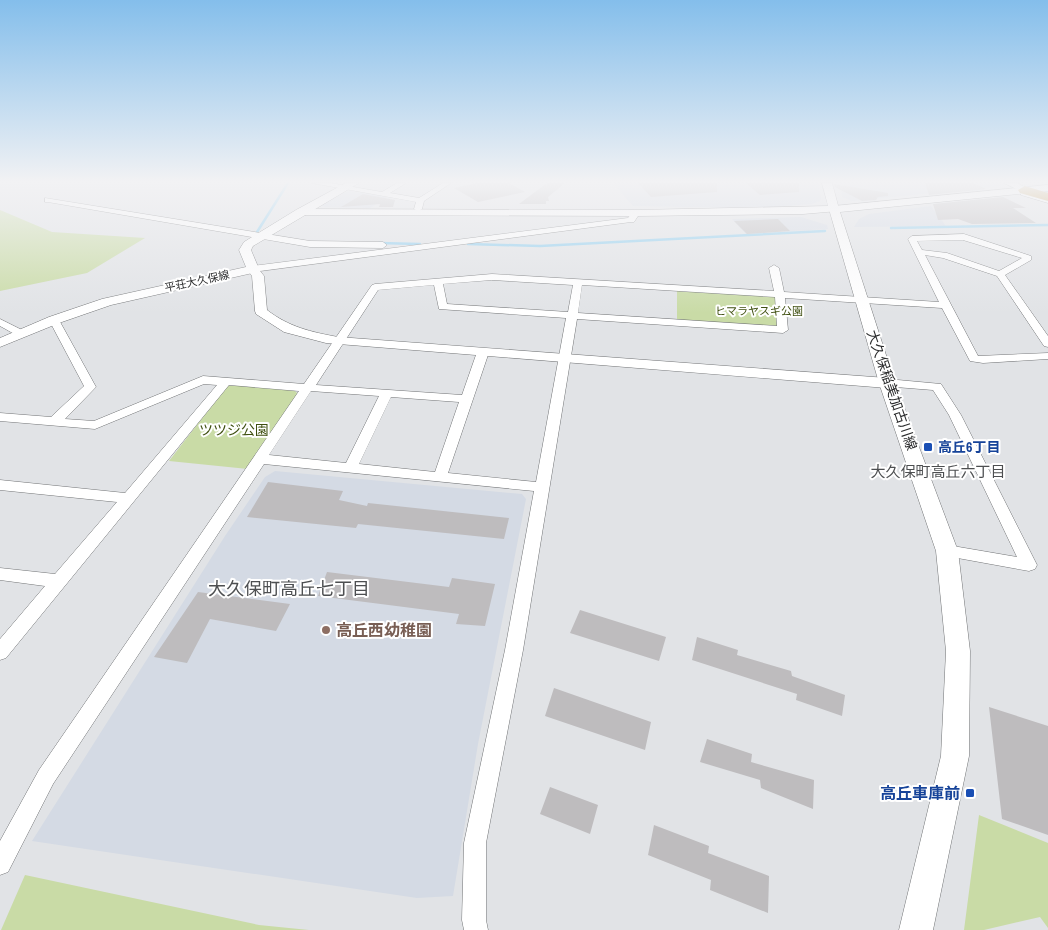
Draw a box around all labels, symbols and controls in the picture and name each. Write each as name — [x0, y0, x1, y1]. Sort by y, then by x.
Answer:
street label: 平荘大久保線 — [163, 267, 231, 295]
park label: ヒマラヤスギ公園 — [715, 304, 803, 318]
street label: 大久保稲美加古川線 — [863, 328, 921, 452]
park label: ツツジ公園 — [199, 421, 269, 439]
place label: 高丘6丁目 — [938, 438, 1000, 456]
marker: 高丘6丁目 — [922, 441, 934, 453]
district label: 大久保町高丘六丁目 — [870, 461, 1006, 482]
district label: 大久保町高丘七丁目 — [208, 576, 370, 601]
place label: 高丘西幼稚園 — [336, 619, 432, 641]
marker: 高丘西幼稚園 — [320, 624, 332, 636]
place label: 高丘車庫前 — [880, 782, 960, 804]
marker: 高丘車庫前 — [964, 787, 976, 799]

